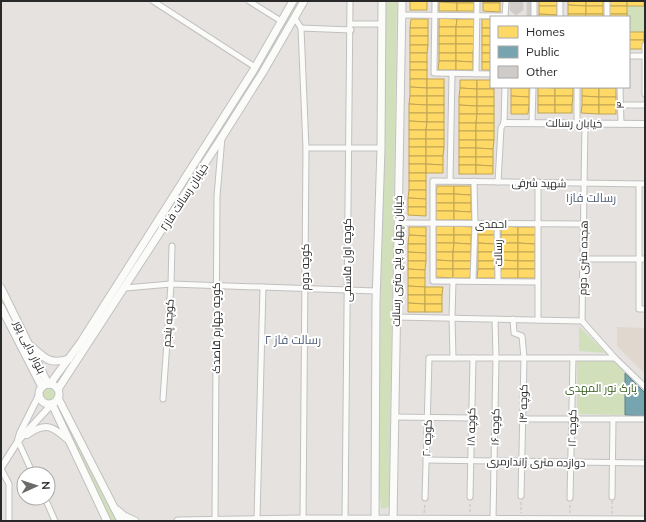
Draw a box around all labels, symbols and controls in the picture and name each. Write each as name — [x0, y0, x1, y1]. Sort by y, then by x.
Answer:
legend — [490, 16, 630, 88]
text: Homes — [526, 24, 565, 39]
text: Public — [526, 44, 560, 59]
text: Other — [526, 64, 558, 79]
street label: ۴ — [613, 101, 627, 109]
street label: خیابان رسالت — [546, 116, 602, 130]
street label: خیابان رسالت فاز۲ — [157, 161, 211, 233]
street label: شهید شرفی — [511, 176, 567, 190]
district label: رسالت فاز۱ — [566, 190, 616, 205]
street label: خیابان چهل و پنج متری رسالت — [389, 195, 406, 327]
street label: احمدی — [475, 217, 507, 231]
street label: کوچه اول قاسمی — [340, 218, 354, 302]
street label: هجده متری دوم — [575, 220, 592, 296]
street label: رسالت — [491, 239, 505, 267]
street label: کوچه دوم — [298, 243, 313, 290]
street label: کوچه چهارم قاصدک — [209, 282, 224, 374]
street label: کوچه پنجم — [159, 298, 178, 348]
street label: بلوار دایی پور — [11, 317, 49, 376]
district label: رسالت فاز ۲ — [265, 332, 321, 347]
park label: پارک نور المهدی — [565, 381, 637, 395]
street label: ‍‍ ۱۴ کوچه — [516, 384, 530, 426]
street label: ۱۸ کوچه — [464, 407, 478, 447]
street label: ۱۶ کوچه — [488, 408, 502, 446]
street label: ۱۲ کوچه — [565, 409, 579, 447]
street label: ۲۰ کوچه — [419, 419, 435, 457]
street label: دوازده متری ژاندارمری — [486, 454, 586, 470]
north arrow — [16, 466, 56, 506]
text: N — [39, 481, 53, 490]

